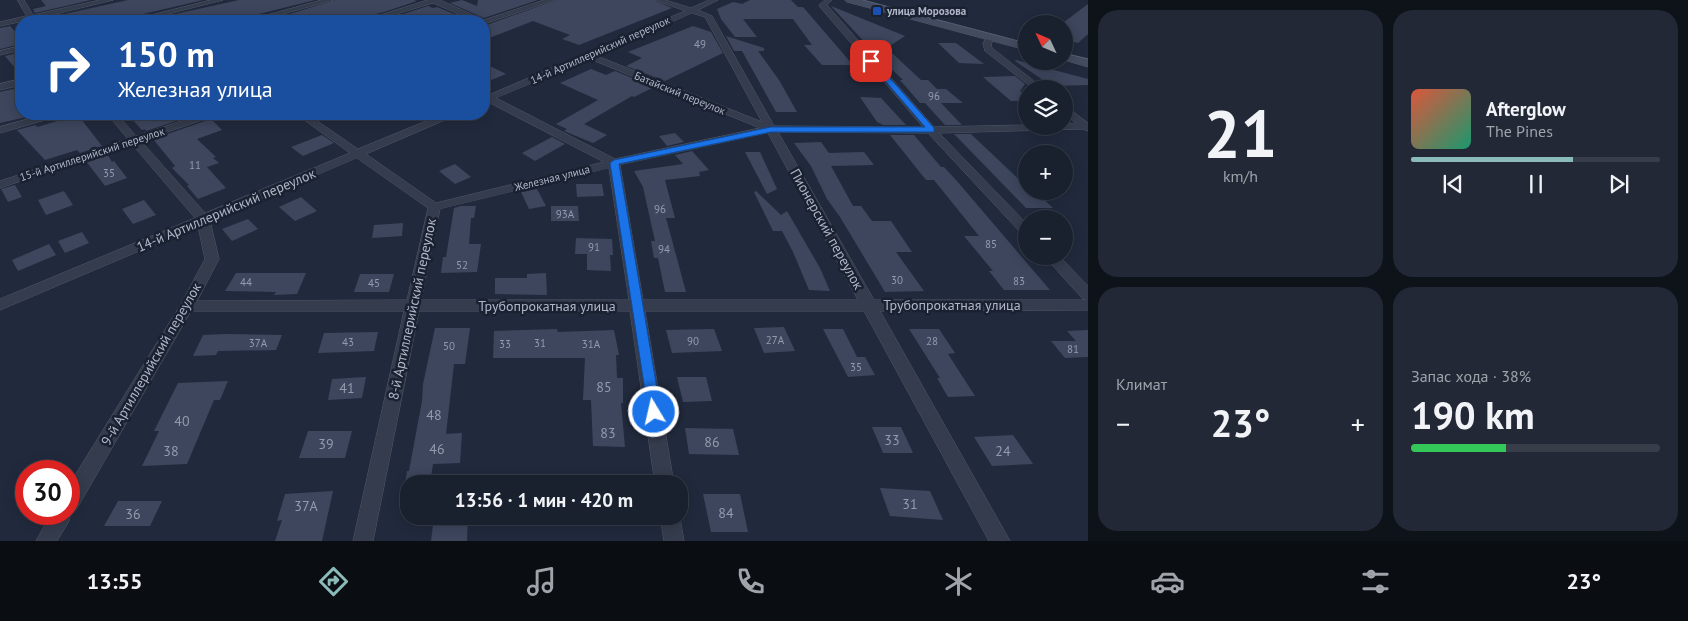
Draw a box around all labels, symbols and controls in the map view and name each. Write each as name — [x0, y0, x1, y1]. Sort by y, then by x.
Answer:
place label: улица Морозова — [886, 4, 966, 18]
marker: улица Морозова — [871, 5, 883, 17]
street label: 14-й Артиллерийский переулок — [528, 13, 673, 87]
north arrow — [1018, 15, 1072, 70]
map controls — [1018, 15, 1073, 265]
text: 150 m — [118, 31, 215, 77]
icon: right — [35, 35, 100, 100]
house number: 49 — [694, 37, 706, 51]
pin — [850, 40, 892, 82]
icon: arrive — [857, 47, 885, 75]
street label: Батайский переулок — [632, 68, 728, 118]
text: Железная улица — [118, 75, 273, 103]
button: layers — [1018, 80, 1073, 135]
house number: 96 — [928, 89, 940, 103]
text: 21 — [1204, 91, 1277, 175]
text: Afterglow — [1486, 97, 1566, 121]
text: The Pines — [1486, 121, 1553, 141]
street label: 15-й Артиллерийский переулок — [18, 124, 167, 184]
button: + — [1018, 145, 1073, 200]
house number: 11 — [189, 158, 201, 172]
street label: Железная улица — [512, 162, 591, 194]
street label: 14-й Артиллерийский переулок — [134, 164, 318, 256]
street label: Пионерский переулок — [786, 165, 868, 293]
house number: 35 — [103, 166, 115, 180]
text: km/h — [1223, 166, 1258, 186]
icon: previous — [1439, 170, 1467, 198]
icon: pause — [1522, 170, 1550, 198]
icon: next — [1605, 170, 1633, 198]
house number: 96 — [654, 202, 666, 216]
house number: 93А — [556, 207, 575, 221]
button: − — [1018, 210, 1073, 265]
street label: 8-й Артиллерийский переулок — [384, 216, 440, 401]
house number: 85 — [985, 237, 997, 251]
house number: 91 — [588, 240, 600, 254]
house number: 94 — [658, 242, 670, 256]
house number: 52 — [456, 258, 468, 272]
house number: 30 — [891, 273, 903, 287]
house number: 83 — [1013, 274, 1025, 288]
house number: 44 — [240, 275, 252, 289]
house number: 45 — [368, 276, 380, 290]
street label: 9-й Артиллерийский переулок — [97, 279, 205, 449]
street label: Трубопрокатная улица — [883, 296, 1021, 314]
street label: Трубопрокатная улица — [478, 297, 616, 315]
house number: 27А — [766, 333, 785, 347]
house number: 90 — [687, 334, 699, 348]
house number: 28 — [926, 334, 938, 348]
house number: 43 — [342, 335, 354, 349]
house number: 37А — [249, 336, 268, 350]
house number: 31 — [534, 336, 546, 350]
house number: 33 — [499, 337, 511, 351]
house number: 31А — [582, 337, 601, 351]
house number: 50 — [443, 339, 455, 353]
house number: 81 — [1067, 342, 1079, 356]
house number: 35 — [850, 360, 862, 374]
text: Запас хода · 38% — [1411, 366, 1531, 386]
text: Климат — [1116, 374, 1167, 394]
house number: 85 — [596, 378, 612, 396]
house number: 41 — [339, 379, 355, 397]
position arrow — [627, 385, 679, 437]
text: 190 km — [1411, 390, 1535, 439]
text: 23° — [1211, 398, 1270, 447]
text: − — [1116, 405, 1130, 442]
text: + — [1351, 405, 1365, 442]
house number: 48 — [426, 406, 442, 424]
house number: 40 — [174, 412, 190, 430]
house number: 83 — [600, 424, 616, 442]
house number: 33 — [884, 431, 900, 449]
house number: 86 — [704, 433, 720, 451]
house number: 39 — [318, 435, 334, 453]
house number: 46 — [429, 440, 445, 458]
house number: 38 — [163, 442, 179, 460]
house number: 24 — [995, 442, 1011, 460]
speed limit sign: 30 — [15, 460, 80, 525]
text: 13:56 · 1 мин · 420 m — [455, 488, 633, 512]
house number: 31 — [902, 495, 918, 513]
house number: 37А — [294, 497, 319, 515]
house number: 84 — [718, 504, 734, 522]
house number: 36 — [125, 505, 141, 523]
icon: directions — [316, 564, 351, 599]
icon: music — [524, 564, 559, 599]
icon: phone — [733, 564, 768, 599]
icon: climate — [941, 564, 976, 599]
icon: car — [1150, 564, 1185, 599]
icon: filters — [1358, 564, 1393, 599]
text: 13:55 — [87, 567, 143, 595]
text: 23° — [1567, 567, 1601, 595]

